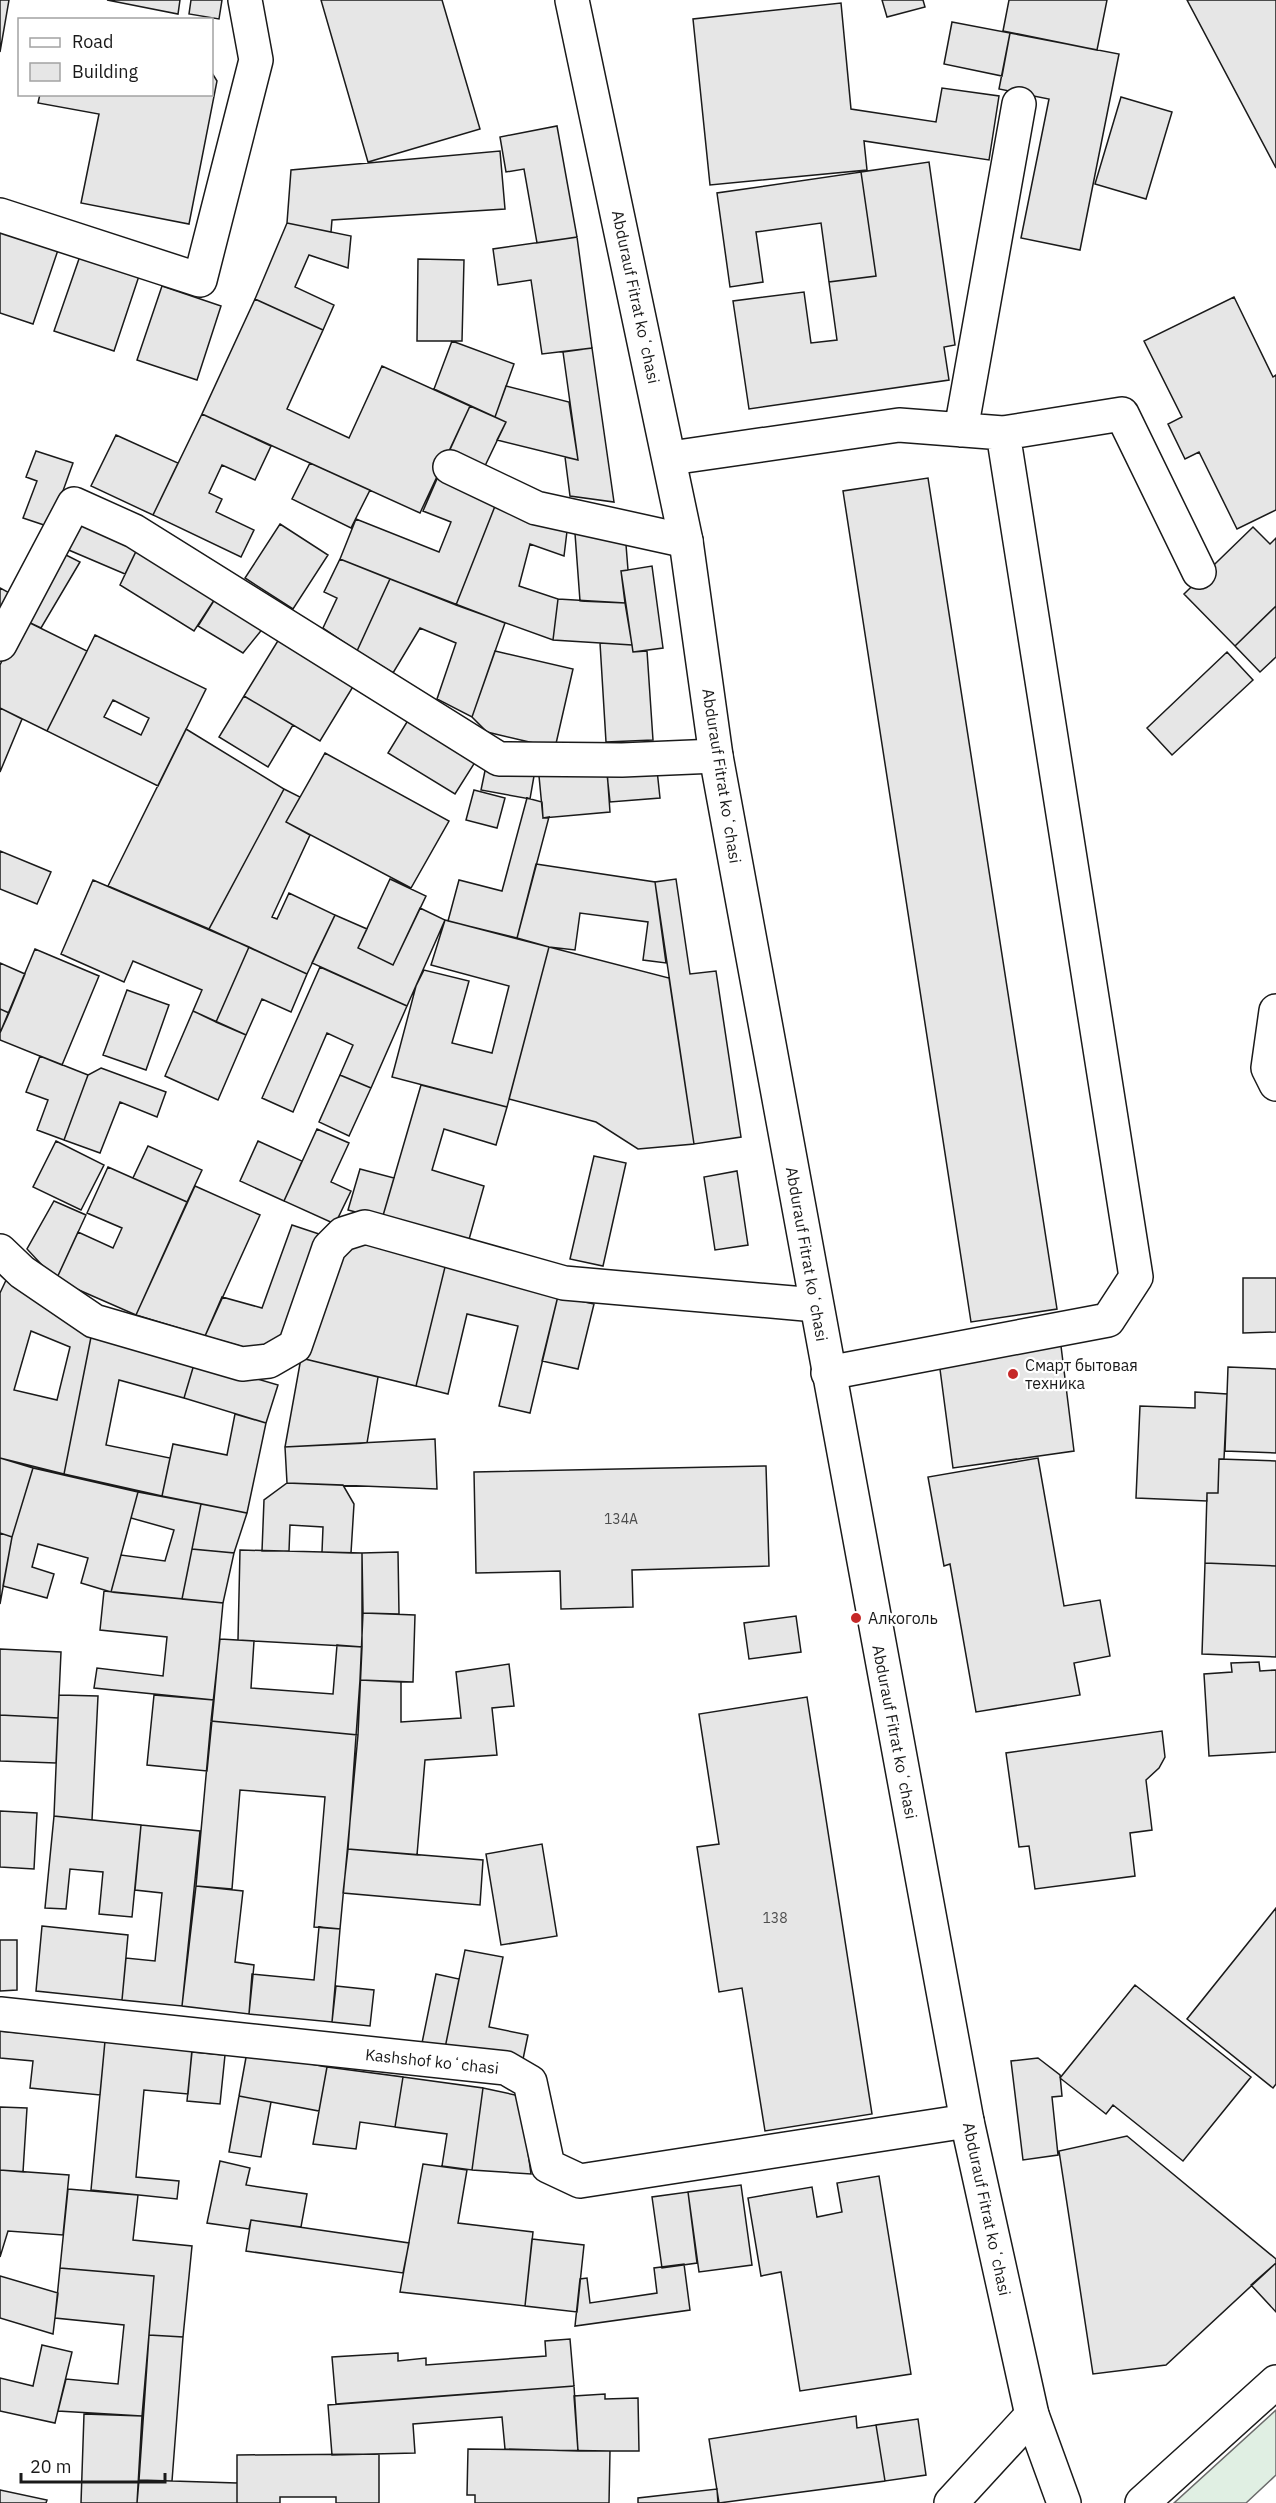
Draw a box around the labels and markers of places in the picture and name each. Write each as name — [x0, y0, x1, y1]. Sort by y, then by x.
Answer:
place label: Смарт бытовая техника — [1025, 1355, 1138, 1393]
marker: Смарт бытовая техника — [1006, 1367, 1020, 1381]
place label: Алкоголь — [868, 1608, 938, 1628]
marker: Алкоголь — [849, 1611, 863, 1625]

